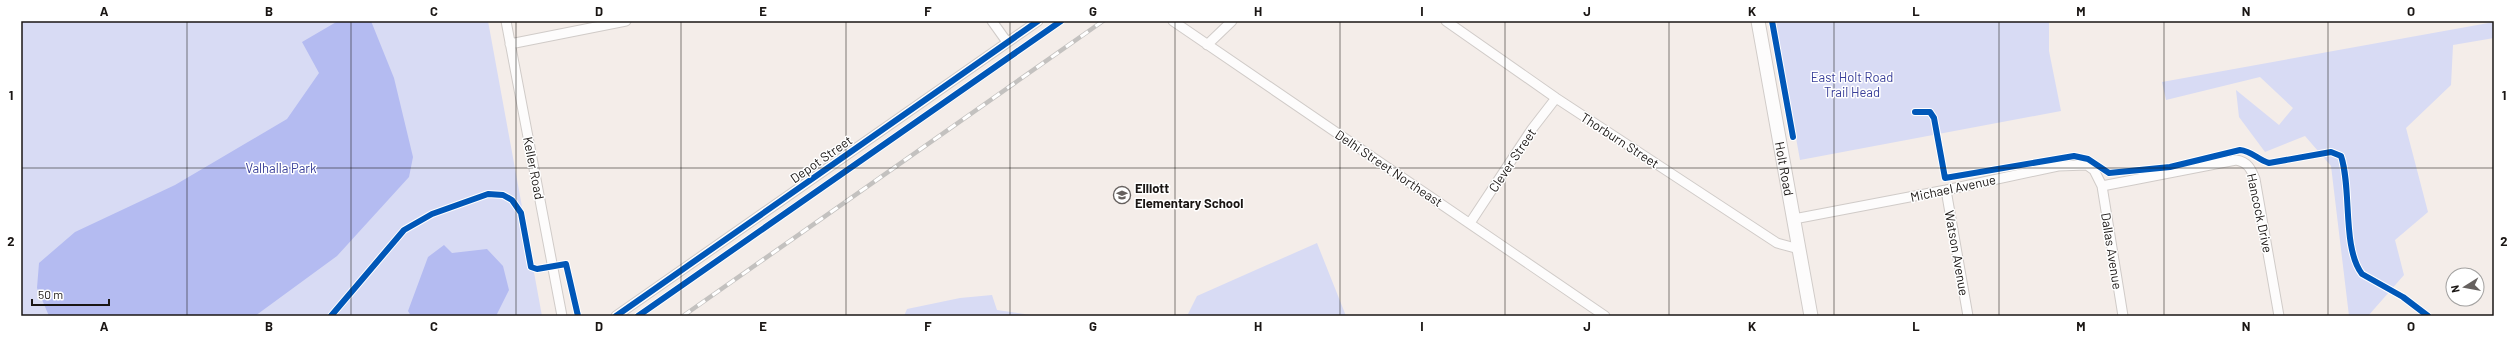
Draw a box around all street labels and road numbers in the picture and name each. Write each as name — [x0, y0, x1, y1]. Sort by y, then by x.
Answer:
street label: Thorburn Street — [1578, 109, 1662, 171]
street label: Clever Street — [1485, 125, 1539, 195]
street label: Delhi Street Northeast — [1332, 126, 1446, 210]
street label: Depot Street — [787, 132, 855, 186]
street label: Keller Road — [520, 135, 548, 201]
street label: Holt Road — [1772, 140, 1797, 197]
street label: Michael Avenue — [1909, 171, 1997, 205]
street label: Hancock Drive — [2244, 172, 2276, 254]
street label: Watson Avenue — [1942, 209, 1972, 297]
street label: Dallas Avenue — [2098, 212, 2126, 291]

